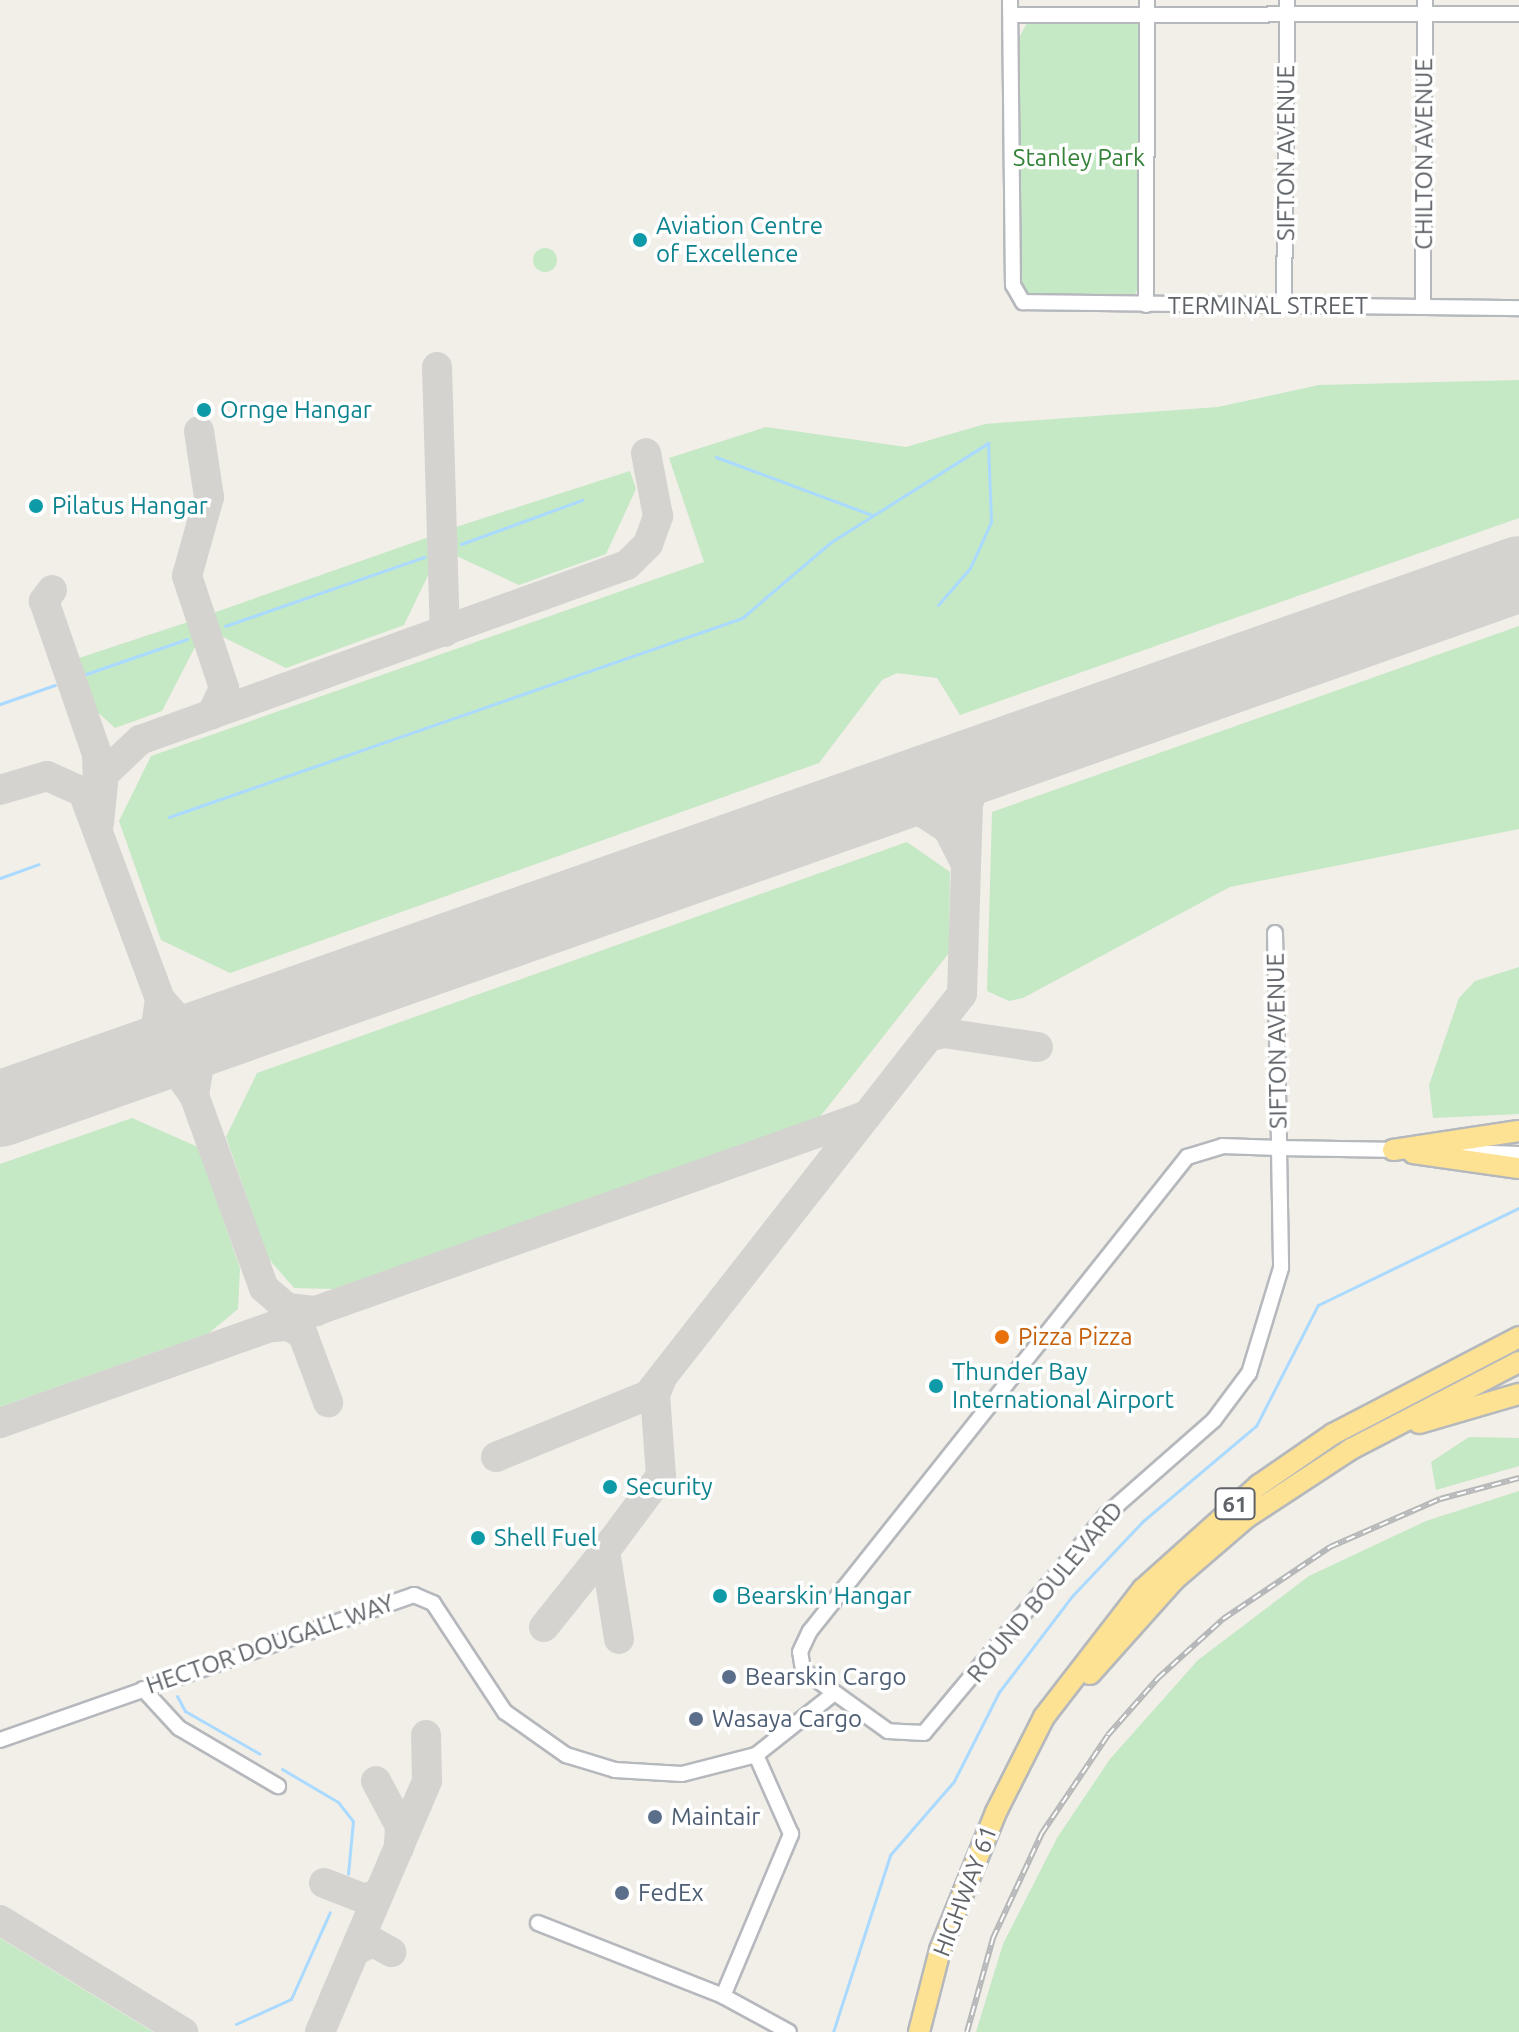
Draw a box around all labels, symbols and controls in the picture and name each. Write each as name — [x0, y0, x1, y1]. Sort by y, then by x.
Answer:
street label: CHILTON AVENUE — [1410, 58, 1438, 250]
street label: SIFTON AVENUE — [1272, 65, 1300, 241]
park label: Stanley Park — [1013, 144, 1145, 172]
place label: Aviation Centre of Excellence — [656, 212, 823, 268]
marker: Aviation Centre of Excellence — [631, 231, 649, 249]
street label: TERMINAL STREET — [1168, 292, 1368, 320]
place label: Ornge Hangar — [220, 396, 372, 424]
marker: Ornge Hangar — [195, 401, 213, 419]
place label: Pilatus Hangar — [52, 492, 208, 520]
marker: Pilatus Hangar — [27, 497, 45, 515]
street label: SIFTON AVENUE — [1261, 953, 1293, 1129]
place label: Pizza Pizza — [1018, 1323, 1133, 1351]
marker: Pizza Pizza — [993, 1328, 1011, 1346]
place label: Thunder Bay International Airport — [952, 1358, 1174, 1414]
marker: Thunder Bay International Airport — [927, 1377, 945, 1395]
place label: Security — [626, 1473, 713, 1501]
marker: Security — [601, 1478, 619, 1496]
road number: 61 — [1213, 1486, 1257, 1522]
street label: ROUND BOULEVARD — [961, 1496, 1129, 1688]
place label: Shell Fuel — [494, 1524, 597, 1552]
marker: Shell Fuel — [469, 1529, 487, 1547]
place label: Bearskin Hangar — [736, 1582, 911, 1610]
marker: Bearskin Hangar — [711, 1587, 729, 1605]
street label: HECTOR DOUGALL WAY — [142, 1588, 398, 1700]
place label: Bearskin Cargo — [745, 1663, 906, 1691]
marker: Bearskin Cargo — [720, 1668, 738, 1686]
place label: Wasaya Cargo — [712, 1705, 862, 1733]
marker: Wasaya Cargo — [687, 1710, 705, 1728]
place label: Maintair — [671, 1803, 760, 1831]
marker: Maintair — [646, 1808, 664, 1826]
street label: HIGHWAY 61 — [927, 1822, 1003, 1960]
place label: FedEx — [638, 1879, 704, 1907]
marker: FedEx — [613, 1884, 631, 1902]

